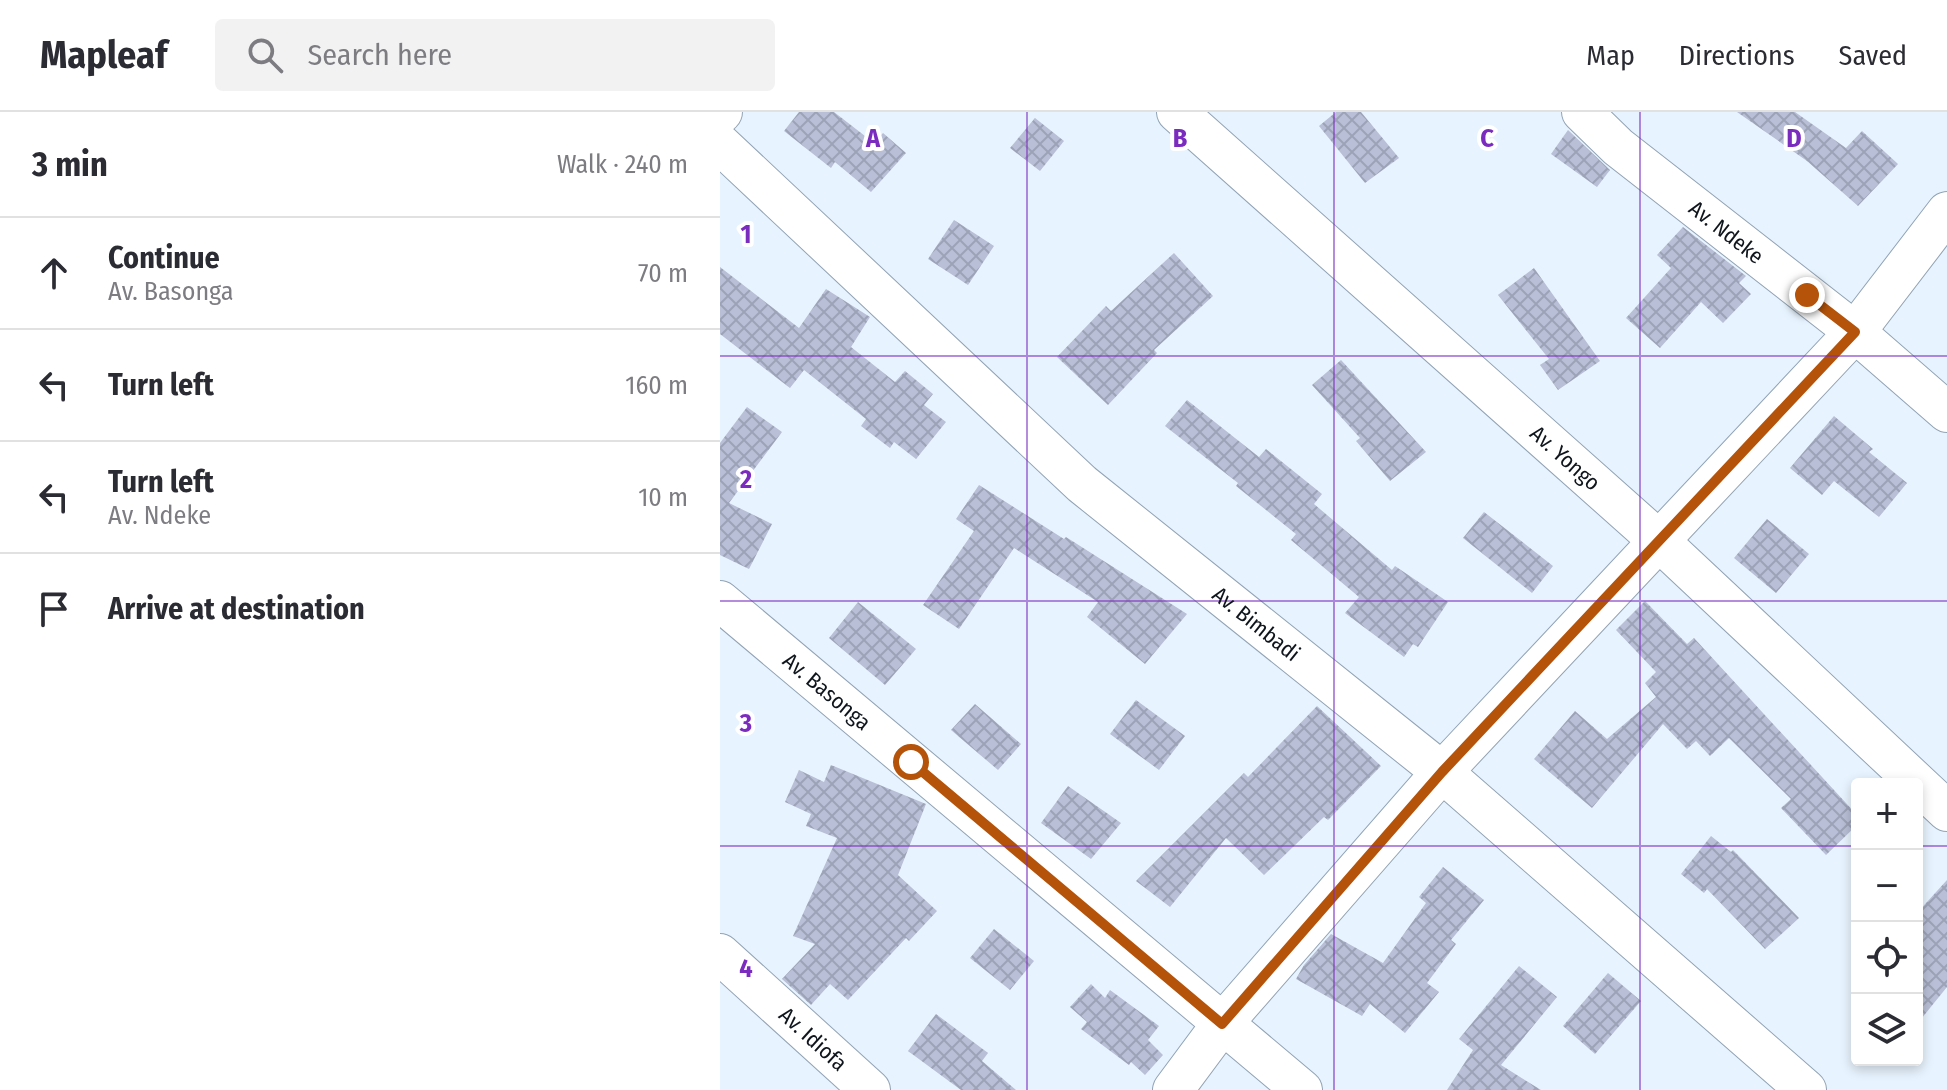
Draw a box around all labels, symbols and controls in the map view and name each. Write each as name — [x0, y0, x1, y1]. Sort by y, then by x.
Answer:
search box — [215, 19, 775, 91]
text: Mapleaf — [40, 32, 167, 78]
icon: search — [243, 33, 287, 77]
text: Search here — [307, 37, 452, 73]
text: Map — [1586, 39, 1635, 72]
text: Directions — [1679, 39, 1795, 72]
text: Saved — [1839, 39, 1907, 72]
text: A — [865, 123, 881, 154]
text: B — [1173, 123, 1188, 154]
text: C — [1480, 123, 1494, 154]
text: D — [1786, 123, 1802, 154]
text: 3 min — [32, 144, 108, 185]
text: Walk · 240 m — [557, 149, 688, 180]
street label: Av. Ndeke — [1684, 195, 1769, 270]
text: 1 — [741, 219, 752, 250]
text: Continue — [108, 240, 220, 276]
icon: ahead — [32, 251, 76, 295]
text: 70 m — [638, 258, 688, 289]
text: Av. Basonga — [108, 276, 234, 307]
route end — [1789, 277, 1825, 313]
icon: left — [32, 363, 76, 407]
text: Turn left — [108, 367, 214, 403]
text: 160 m — [625, 370, 688, 401]
street label: Av. Yongo — [1524, 420, 1606, 496]
text: Turn left — [108, 464, 214, 500]
text: 2 — [739, 464, 752, 495]
icon: left — [32, 475, 76, 519]
text: 10 m — [638, 482, 688, 513]
text: Av. Ndeke — [108, 500, 211, 531]
street label: Av. Bimbadi — [1207, 581, 1305, 667]
icon: arrive — [32, 587, 76, 631]
text: Arrive at destination — [108, 591, 365, 627]
street label: Av. Basonga — [777, 647, 876, 736]
text: 3 — [739, 708, 752, 739]
route start — [893, 744, 929, 780]
map controls — [1851, 778, 1923, 1066]
button: + — [1851, 778, 1923, 850]
button: − — [1851, 850, 1923, 922]
button: locate — [1851, 922, 1923, 994]
text: 4 — [739, 953, 753, 984]
button: layers — [1851, 994, 1923, 1066]
street label: Av. Idiofa — [774, 1001, 852, 1077]

